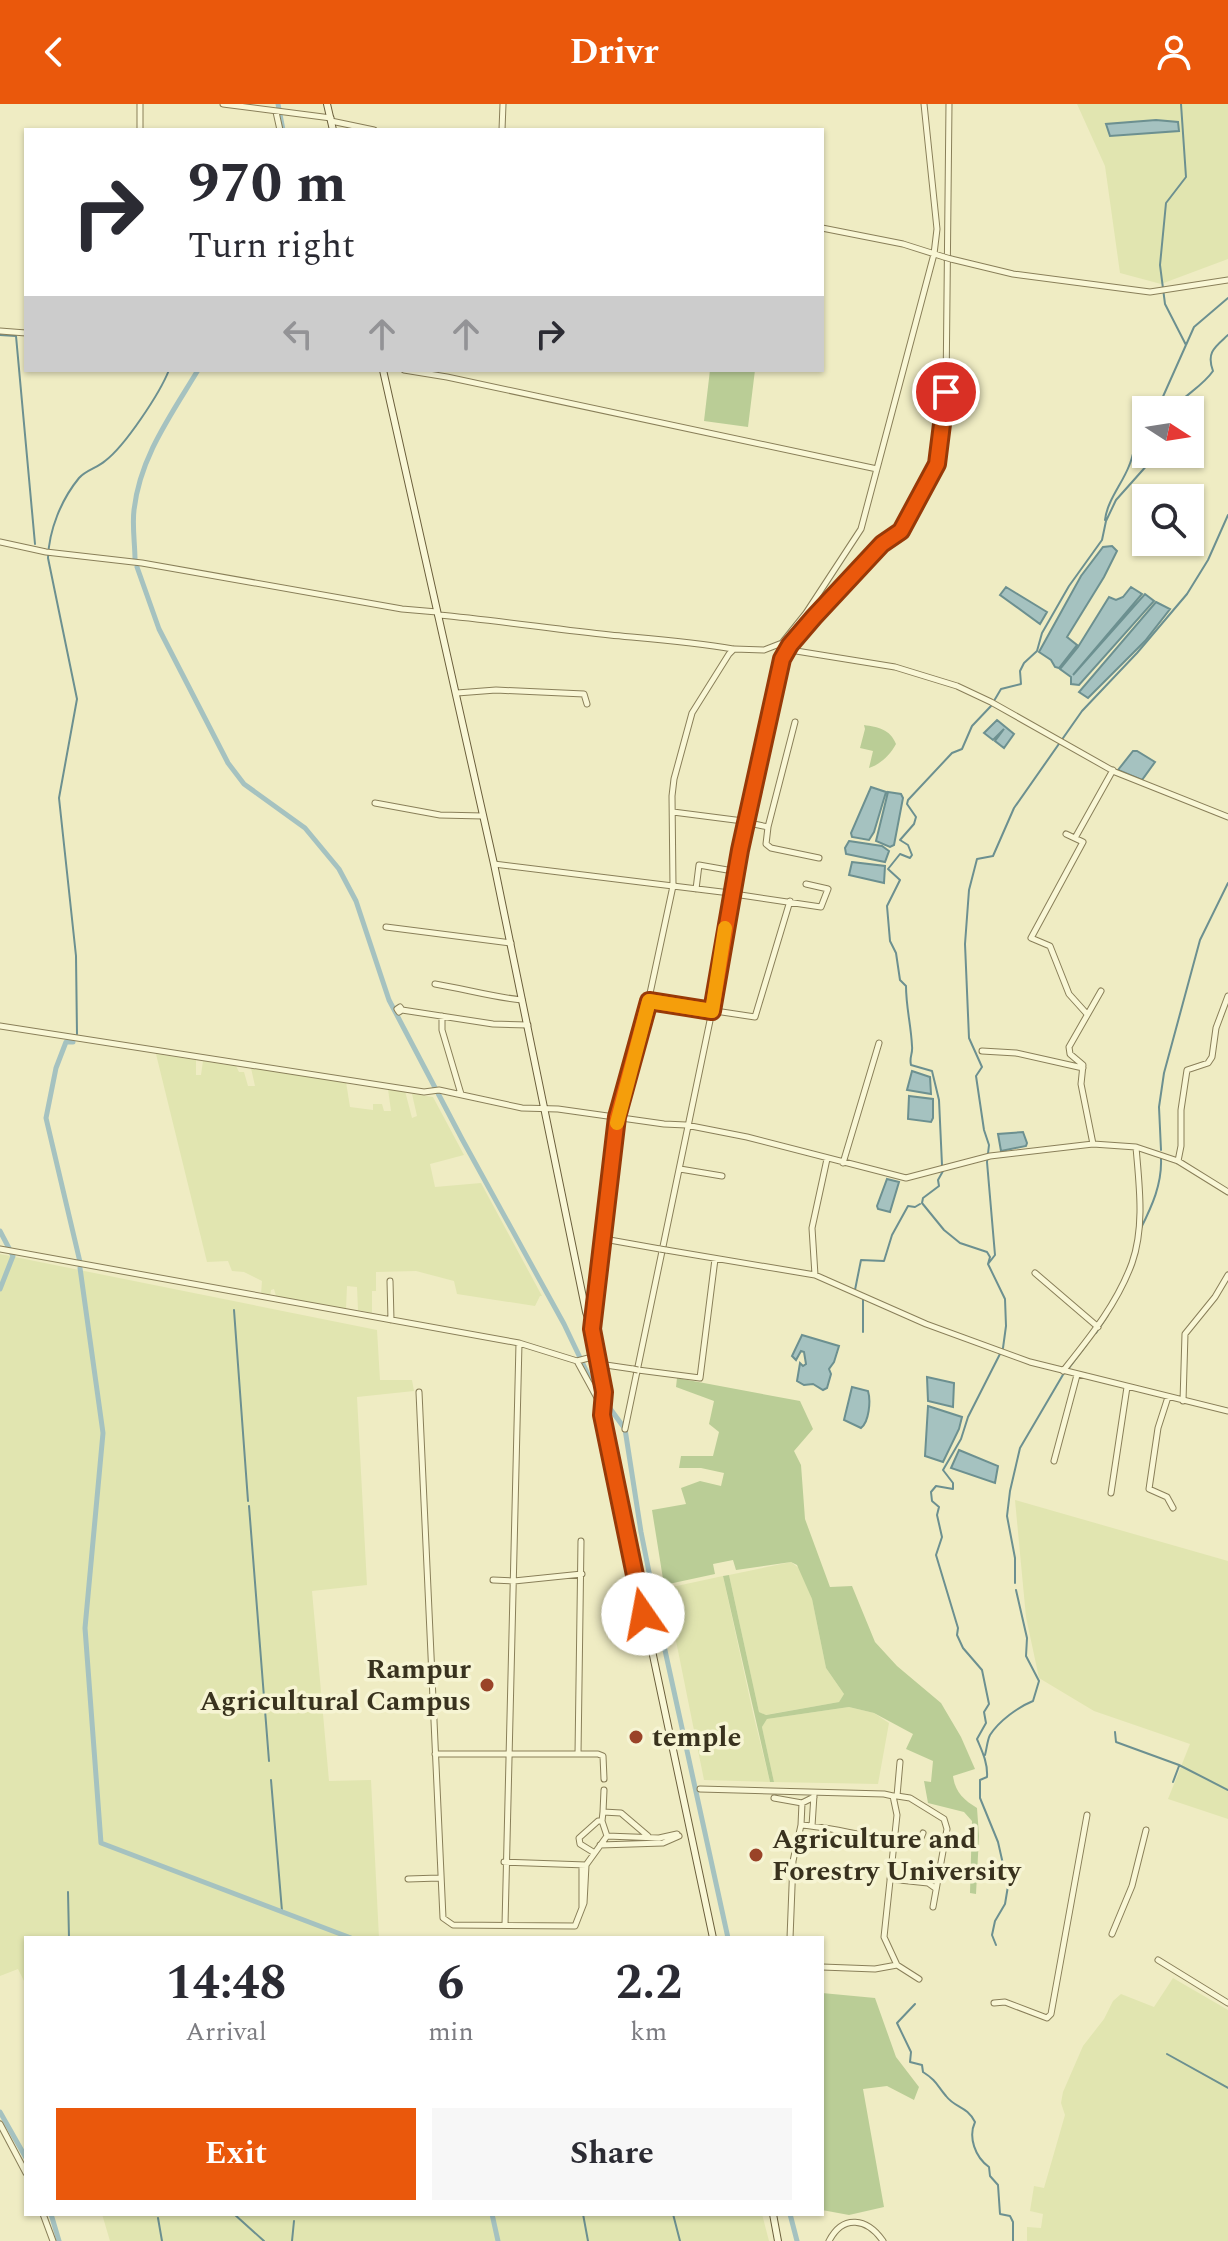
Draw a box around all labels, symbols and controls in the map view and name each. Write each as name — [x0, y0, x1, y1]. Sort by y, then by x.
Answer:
text: Drivr — [569, 25, 659, 80]
icon: back — [32, 30, 76, 74]
icon: person — [1152, 30, 1196, 74]
text: 970 m — [188, 142, 347, 227]
icon: right — [56, 160, 160, 264]
text: Turn right — [188, 219, 355, 274]
icon: left — [276, 312, 320, 356]
icon: ahead — [360, 312, 404, 356]
icon: ahead — [444, 312, 488, 356]
icon: right — [528, 312, 572, 356]
pin — [912, 358, 980, 426]
icon: arrive — [924, 370, 968, 414]
north arrow — [1132, 396, 1204, 468]
map controls — [1132, 396, 1204, 556]
button: search — [1132, 484, 1204, 556]
position arrow — [601, 1572, 685, 1656]
place label: Rampur Agricultural Campus — [200, 1648, 471, 1723]
marker: Rampur Agricultural Campus — [478, 1676, 496, 1694]
place label: temple — [652, 1716, 741, 1759]
marker: temple — [627, 1728, 645, 1746]
place label: Agriculture and Forestry University — [772, 1818, 1022, 1893]
marker: Agriculture and Forestry University — [747, 1846, 765, 1864]
text: 14:48 — [166, 1947, 286, 2020]
text: 6 — [437, 1947, 464, 2020]
text: 2.2 — [615, 1947, 682, 2020]
text: Arrival — [186, 2012, 267, 2052]
text: min — [428, 2012, 474, 2052]
text: km — [630, 2012, 667, 2052]
button: Exit — [56, 2108, 416, 2200]
button: Share — [432, 2108, 792, 2200]

